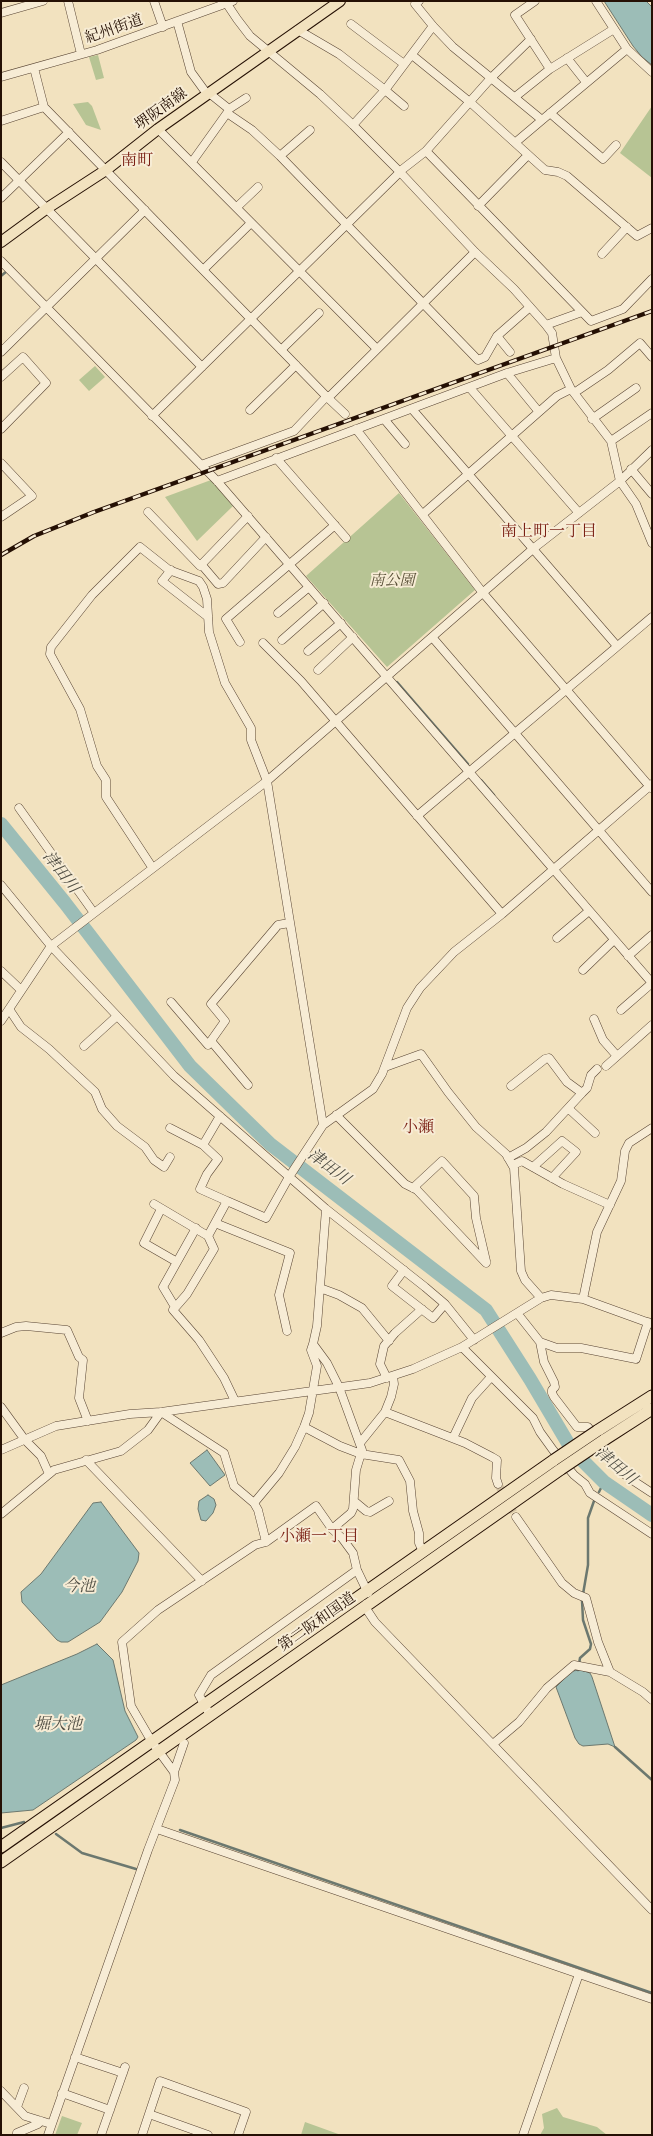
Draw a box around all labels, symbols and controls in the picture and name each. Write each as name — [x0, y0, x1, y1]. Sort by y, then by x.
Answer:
street label: 紀州街道 — [83, 11, 145, 47]
street label: 堺阪南線 — [131, 84, 191, 134]
district label: 南町 — [121, 150, 153, 170]
district label: 南上町一丁目 — [501, 521, 597, 541]
park label: 南公園 — [370, 572, 414, 590]
water label: 津田川 — [39, 847, 83, 897]
district label: 小瀬 — [402, 1117, 434, 1137]
water label: 津田川 — [304, 1145, 354, 1189]
water label: 津田川 — [591, 1443, 641, 1489]
district label: 小瀬一丁目 — [279, 1526, 359, 1546]
water label: 今池 — [63, 1576, 95, 1596]
street label: 第二阪和国道 — [275, 1589, 359, 1655]
water label: 堀大池 — [34, 1714, 82, 1734]

